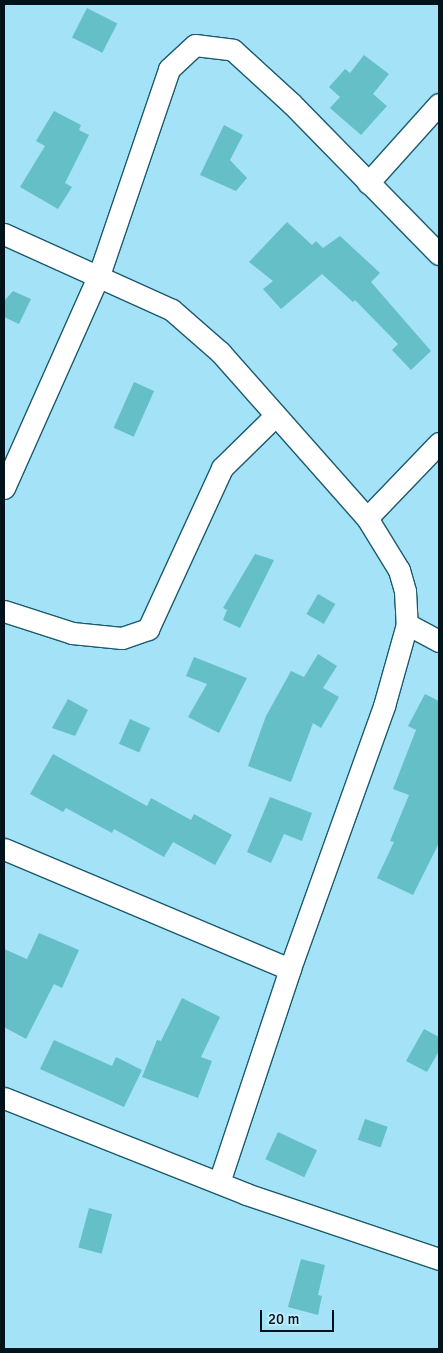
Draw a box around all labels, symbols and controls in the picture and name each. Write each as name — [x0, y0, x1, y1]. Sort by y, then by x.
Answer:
scale bar — [263, 1300, 337, 1332]
text: 20 m — [268, 1310, 299, 1328]

